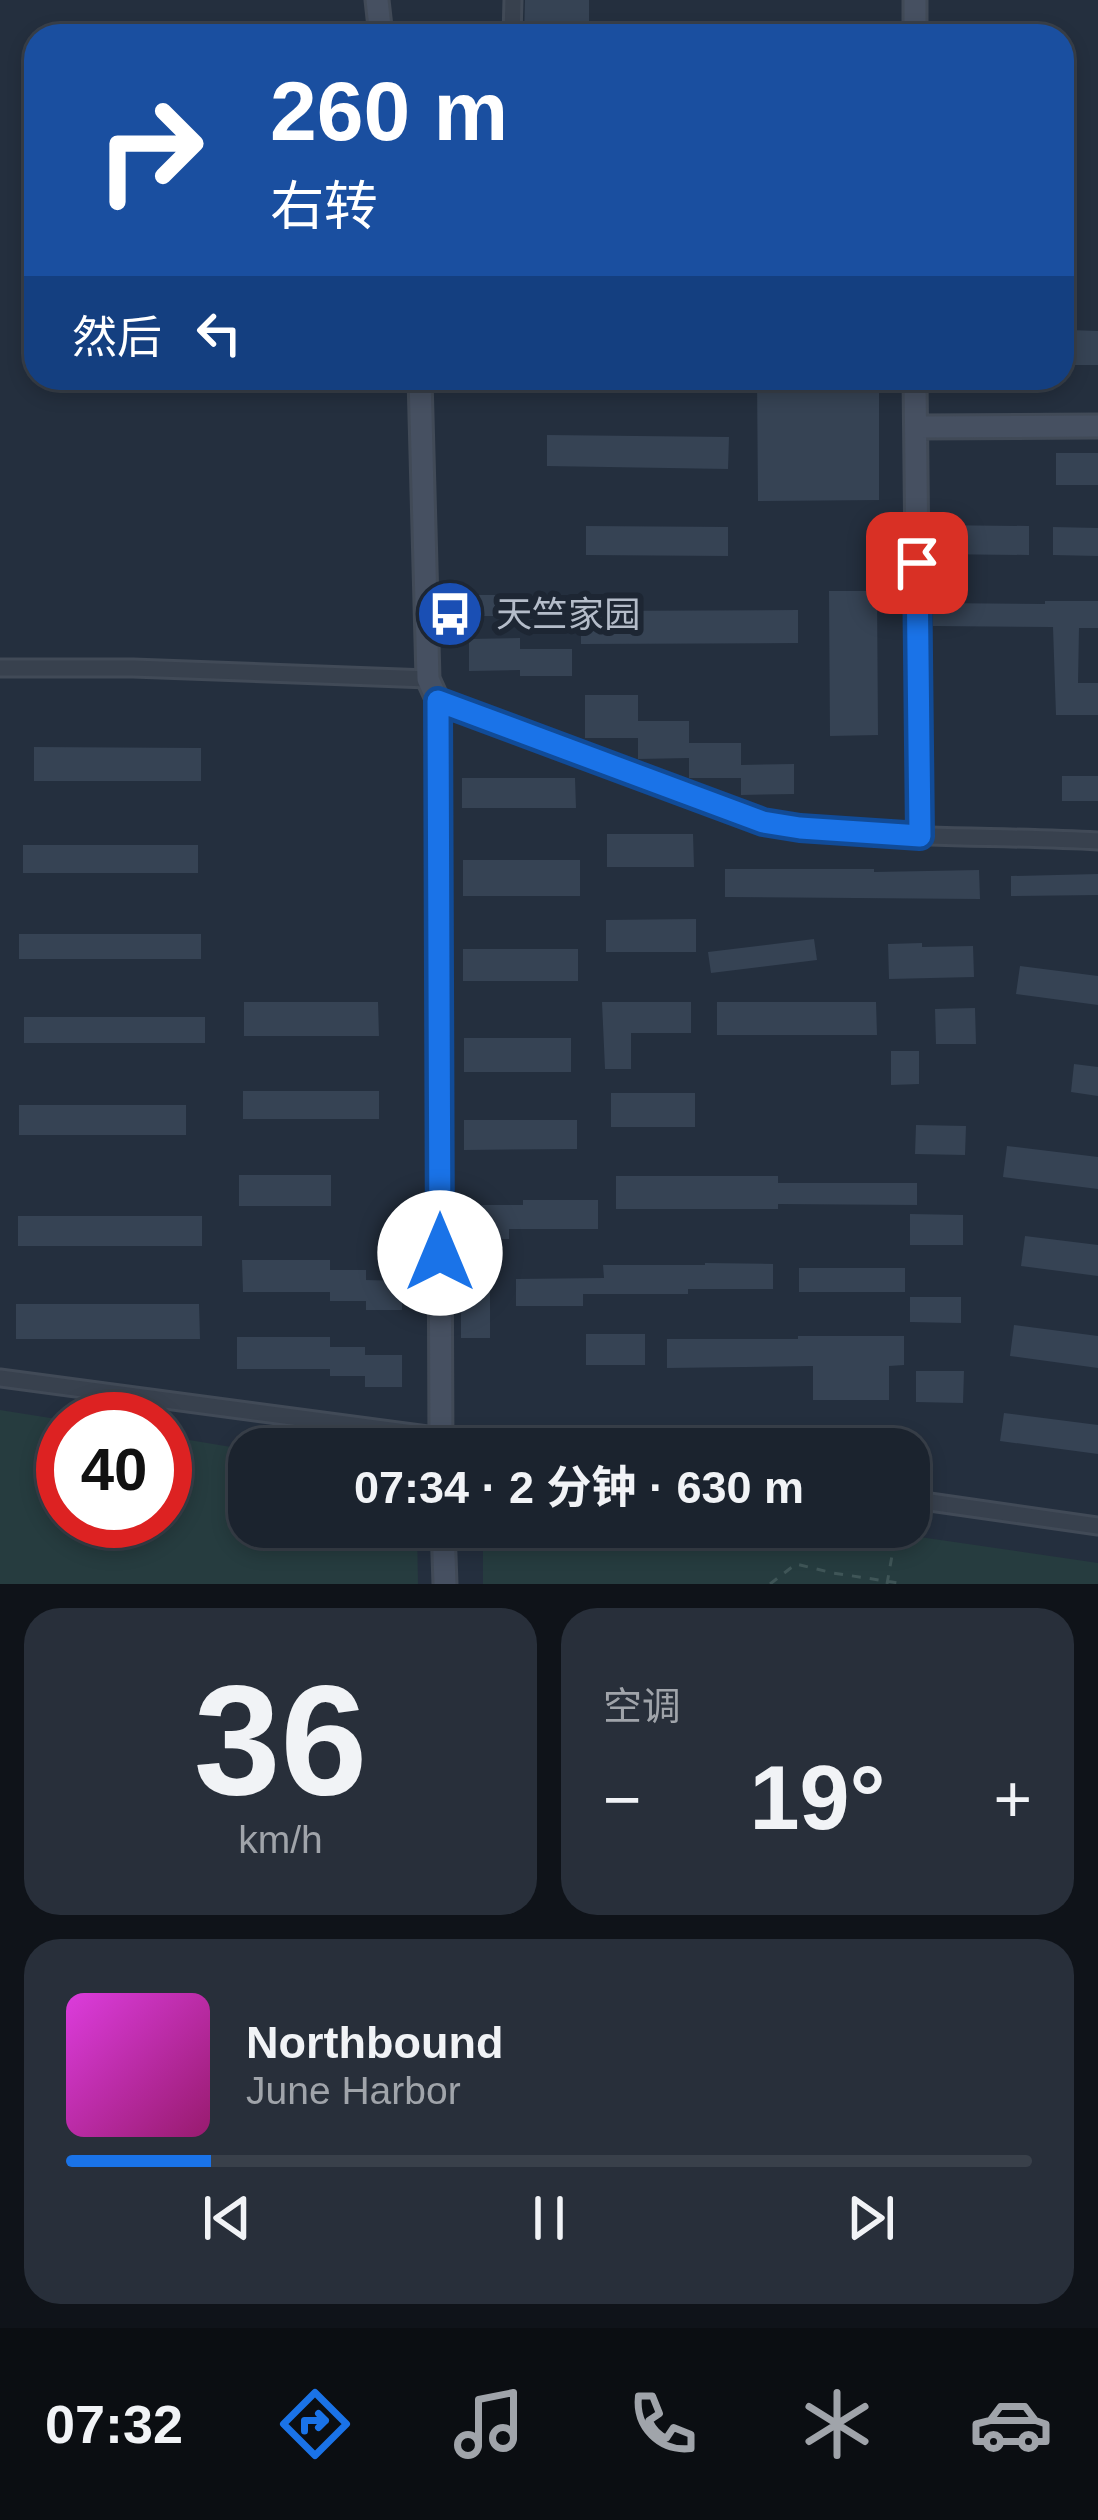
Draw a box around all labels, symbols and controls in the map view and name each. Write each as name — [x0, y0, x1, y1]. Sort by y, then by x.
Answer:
text: 260 m — [270, 64, 508, 158]
icon: right — [72, 72, 228, 228]
text: 右转 — [270, 176, 378, 236]
icon: left — [186, 300, 252, 366]
text: 然后 — [72, 312, 162, 363]
pin — [866, 512, 968, 614]
icon: arrive — [884, 530, 950, 596]
bus stop icon: 天竺家园 — [415, 579, 485, 649]
place label: 天竺家园 — [496, 594, 640, 635]
position arrow — [377, 1190, 503, 1316]
speed limit sign: 40 — [36, 1392, 192, 1548]
text: 07:34 · 2 分钟 · 630 m — [354, 1462, 804, 1513]
text: 36 — [194, 1653, 367, 1827]
text: 空调 — [603, 1685, 681, 1728]
text: 19° — [749, 1748, 886, 1848]
text: − — [603, 1762, 642, 1836]
text: + — [993, 1762, 1032, 1836]
text: km/h — [238, 1818, 323, 1861]
text: Northbound — [246, 2017, 503, 2068]
text: June Harbor — [246, 2069, 461, 2112]
icon: previous — [194, 2185, 260, 2251]
icon: pause — [516, 2185, 582, 2251]
icon: next — [838, 2185, 904, 2251]
icon: directions — [273, 2382, 357, 2466]
icon: music — [447, 2382, 531, 2466]
icon: phone — [621, 2382, 705, 2466]
icon: climate — [795, 2382, 879, 2466]
icon: car — [969, 2382, 1053, 2466]
text: 07:32 — [45, 2394, 183, 2454]

